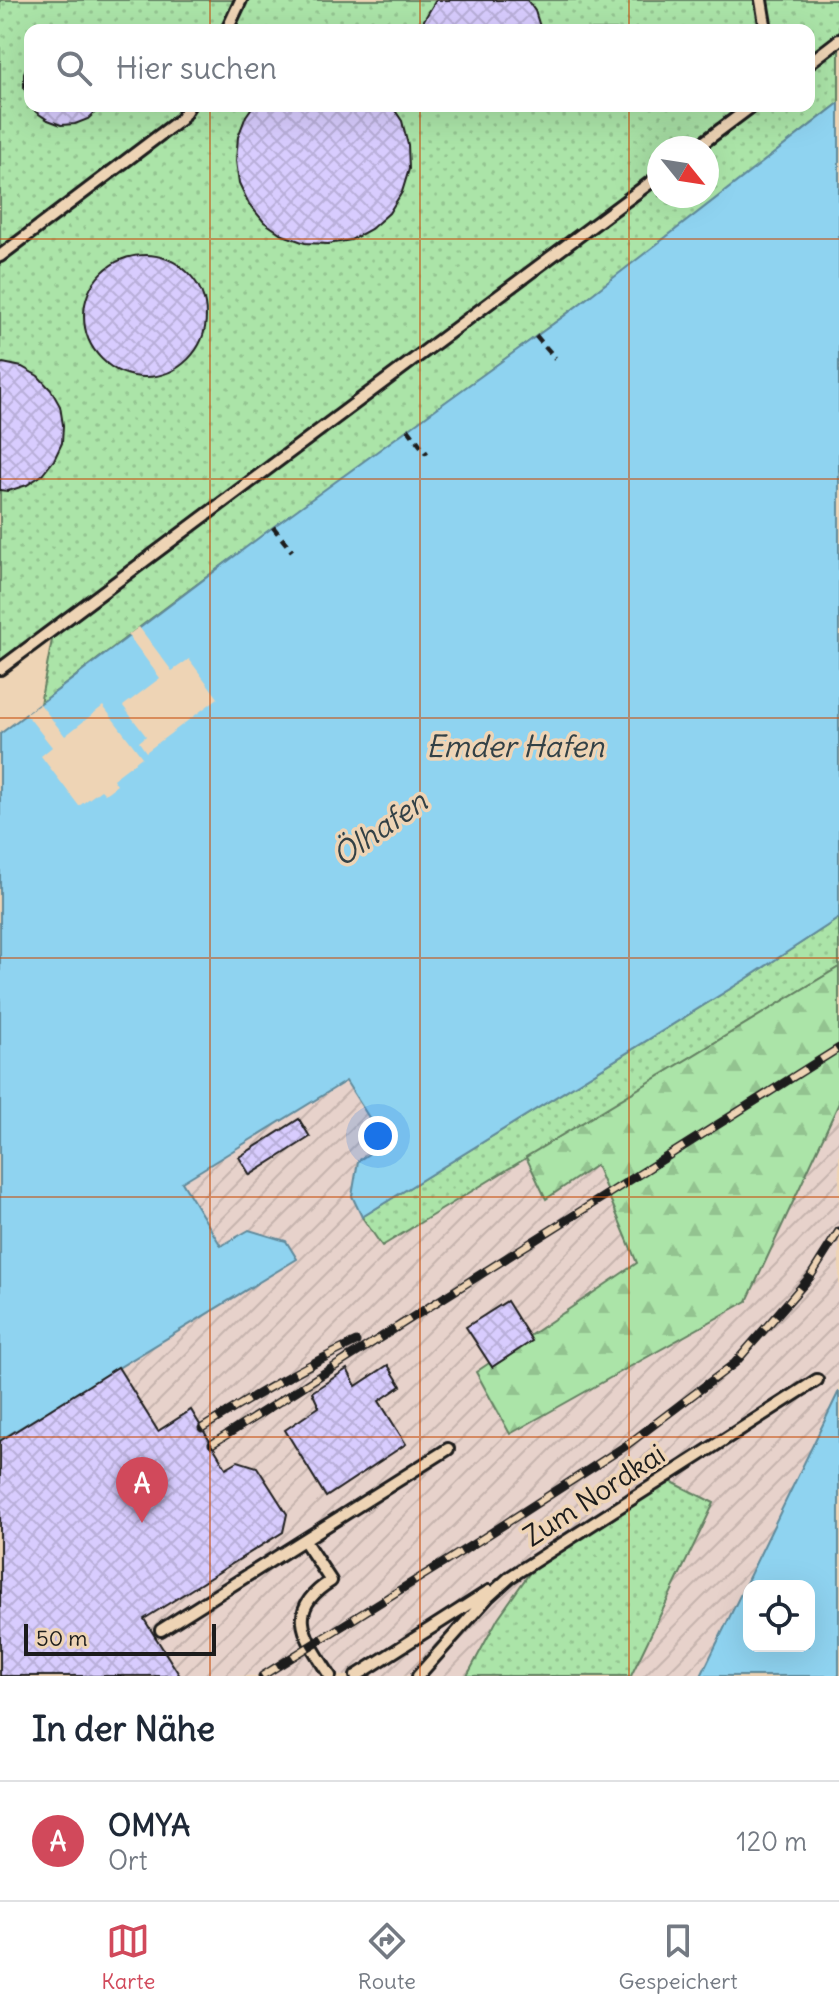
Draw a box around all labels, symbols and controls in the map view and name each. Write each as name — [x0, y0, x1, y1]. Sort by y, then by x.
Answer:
search box — [24, 24, 815, 112]
icon: search — [52, 46, 96, 90]
text: Hier suchen — [116, 49, 277, 87]
north arrow — [647, 136, 719, 208]
water label: Emder Hafen — [426, 727, 605, 765]
water label: Ölhafen — [325, 782, 435, 874]
your location — [358, 1116, 398, 1156]
street label: Zum Nordkai — [516, 1436, 672, 1554]
pin: A — [116, 1457, 168, 1523]
map controls — [743, 1580, 815, 1652]
button: locate — [743, 1580, 815, 1652]
scale bar — [24, 1620, 216, 1656]
text: 50 m — [36, 1624, 88, 1652]
text: In der Nähe — [32, 1707, 215, 1750]
text: OMYA — [108, 1806, 190, 1844]
text: A — [50, 1825, 66, 1858]
text: 120 m — [736, 1825, 807, 1858]
text: Ort — [108, 1844, 148, 1877]
tab: Karte — [101, 1919, 155, 1995]
tab: Route — [358, 1919, 416, 1995]
tab: Gespeichert — [618, 1919, 738, 1995]

